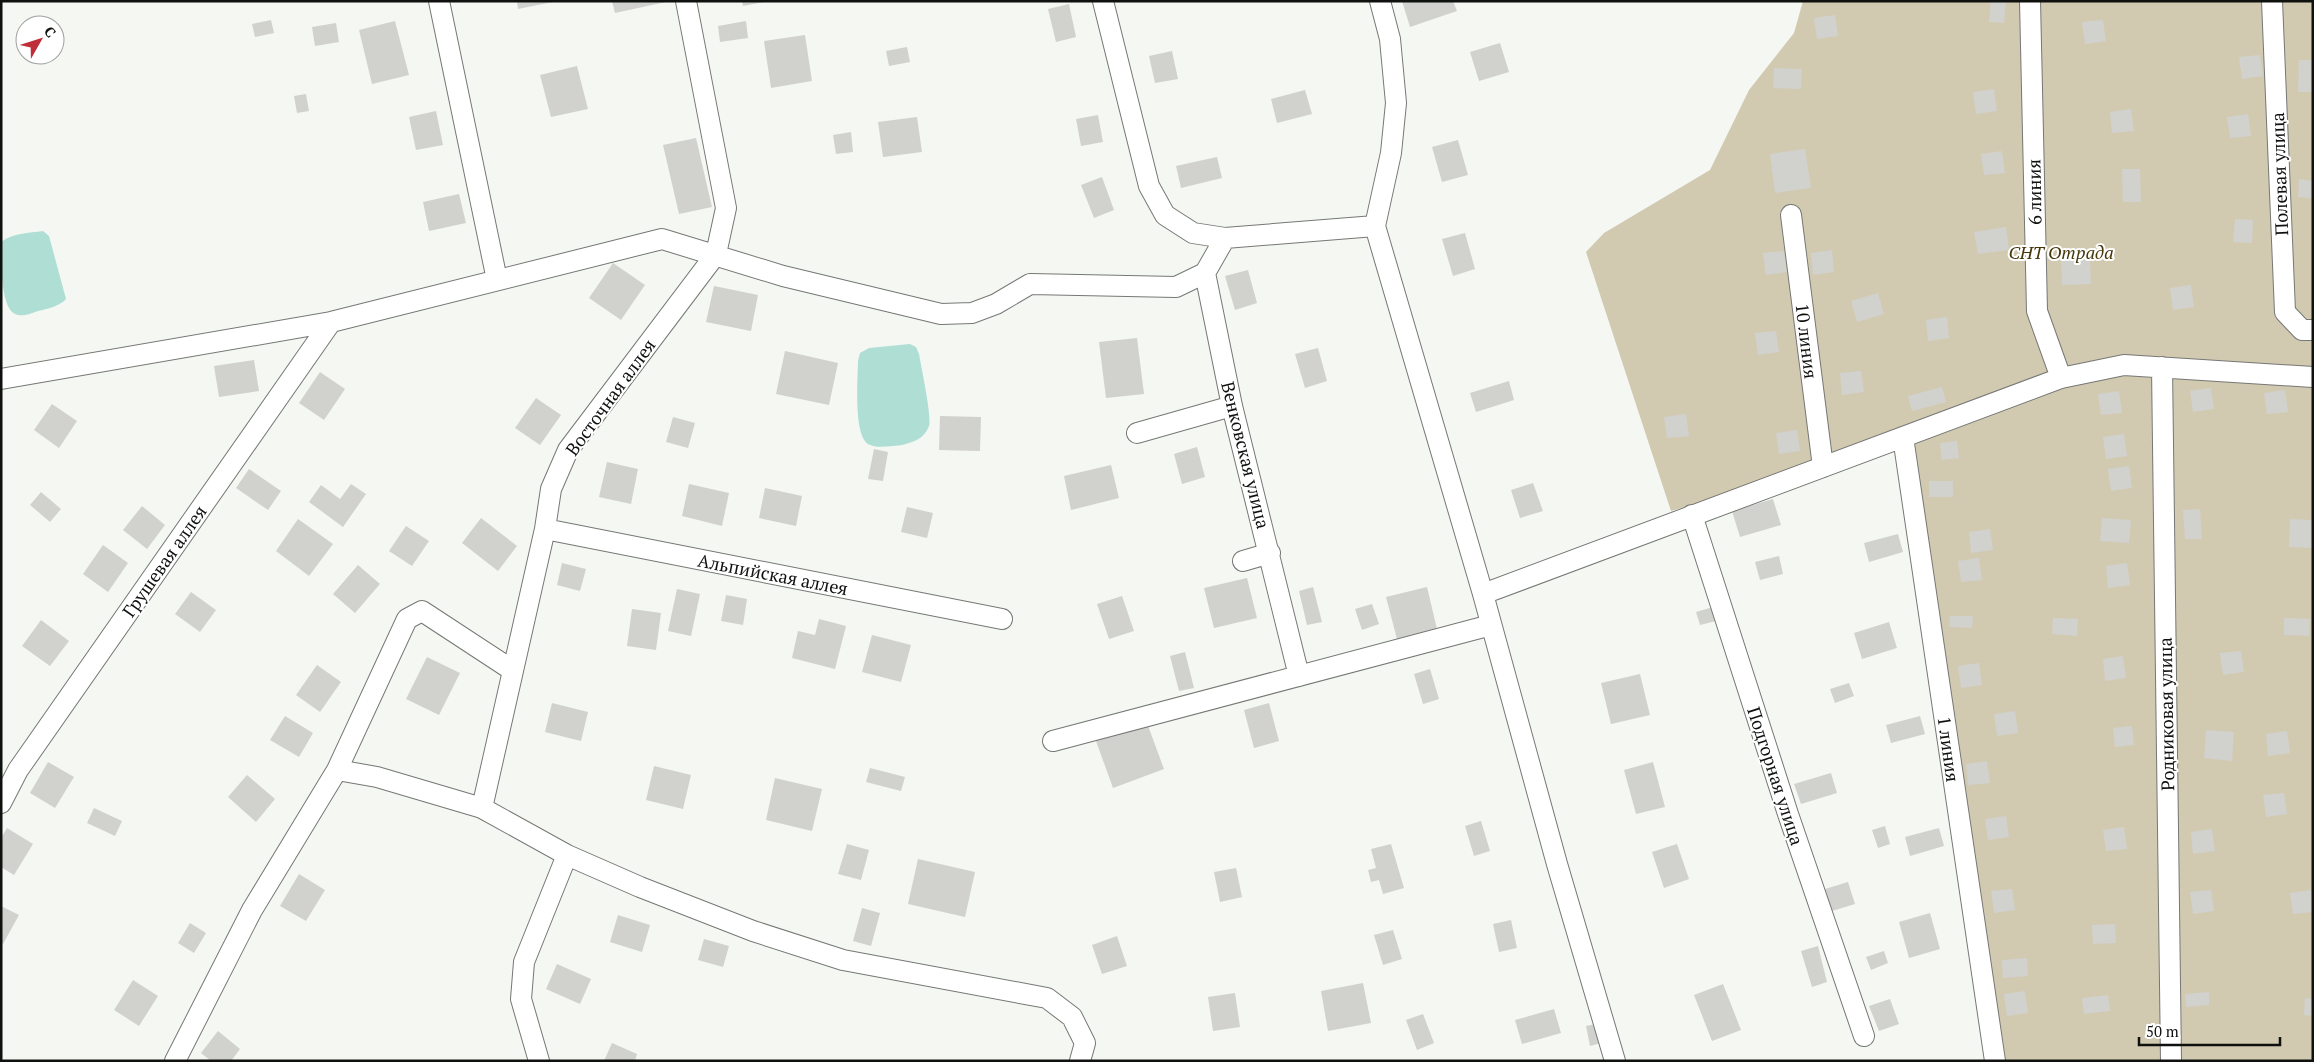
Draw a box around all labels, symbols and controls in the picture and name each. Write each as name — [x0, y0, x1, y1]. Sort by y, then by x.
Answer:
north arrow — [15, 15, 65, 65]
text: С — [40, 22, 61, 41]
street label: Полевая улица — [2265, 112, 2293, 236]
street label: 6 линия — [2021, 159, 2047, 225]
park label: СНТ Отрада — [2008, 240, 2114, 264]
street label: 10 линия — [1790, 302, 1824, 380]
street label: Восточная аллея — [560, 334, 660, 460]
street label: Венковская улица — [1216, 379, 1276, 531]
street label: Грушевая аллея — [117, 500, 211, 622]
street label: Альпийская аллея — [696, 548, 850, 600]
street label: Родниковая улица — [2153, 637, 2179, 791]
street label: Подгорная улица — [1742, 704, 1810, 848]
street label: 1 линия — [1933, 715, 1965, 783]
scale bar — [2139, 1014, 2280, 1046]
text: 50 m — [2146, 1021, 2179, 1041]

